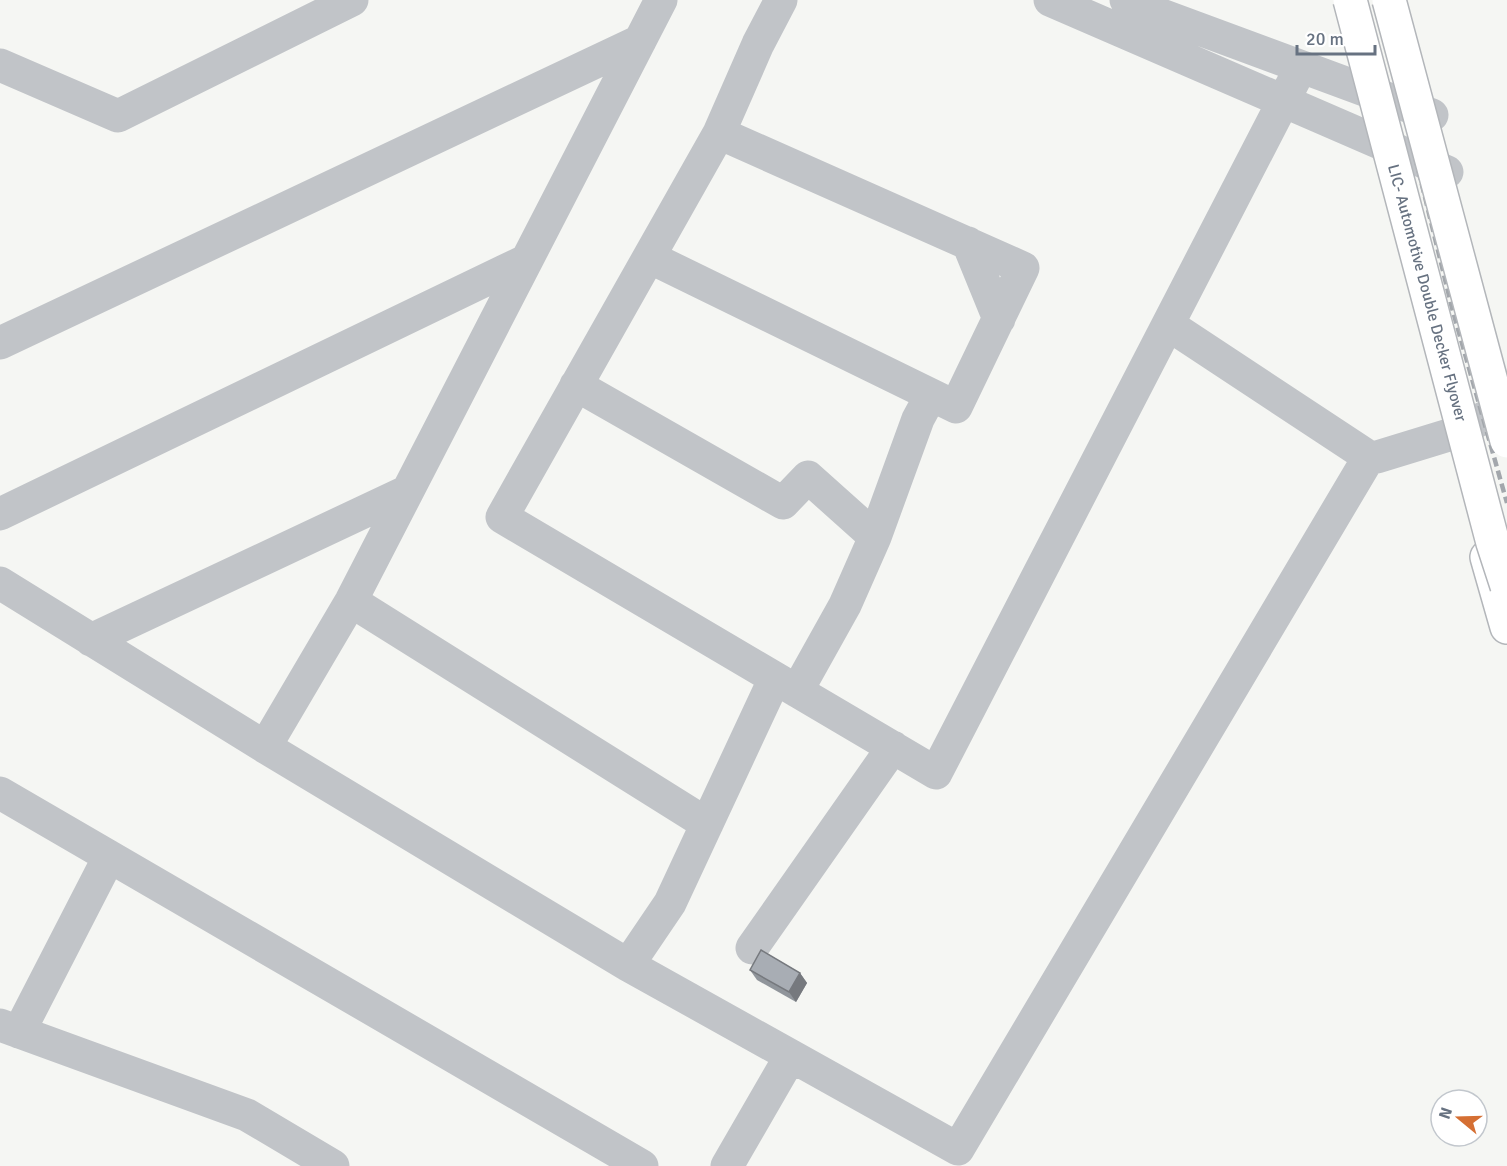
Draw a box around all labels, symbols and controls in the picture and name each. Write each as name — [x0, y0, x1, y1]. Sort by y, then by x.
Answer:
scale bar — [1297, 18, 1375, 56]
text: 20 m — [1306, 28, 1344, 50]
street label: LIC- Automotive Double Decker Flyover — [1383, 162, 1471, 424]
north arrow — [1429, 1088, 1489, 1148]
text: N — [1434, 1105, 1457, 1122]

